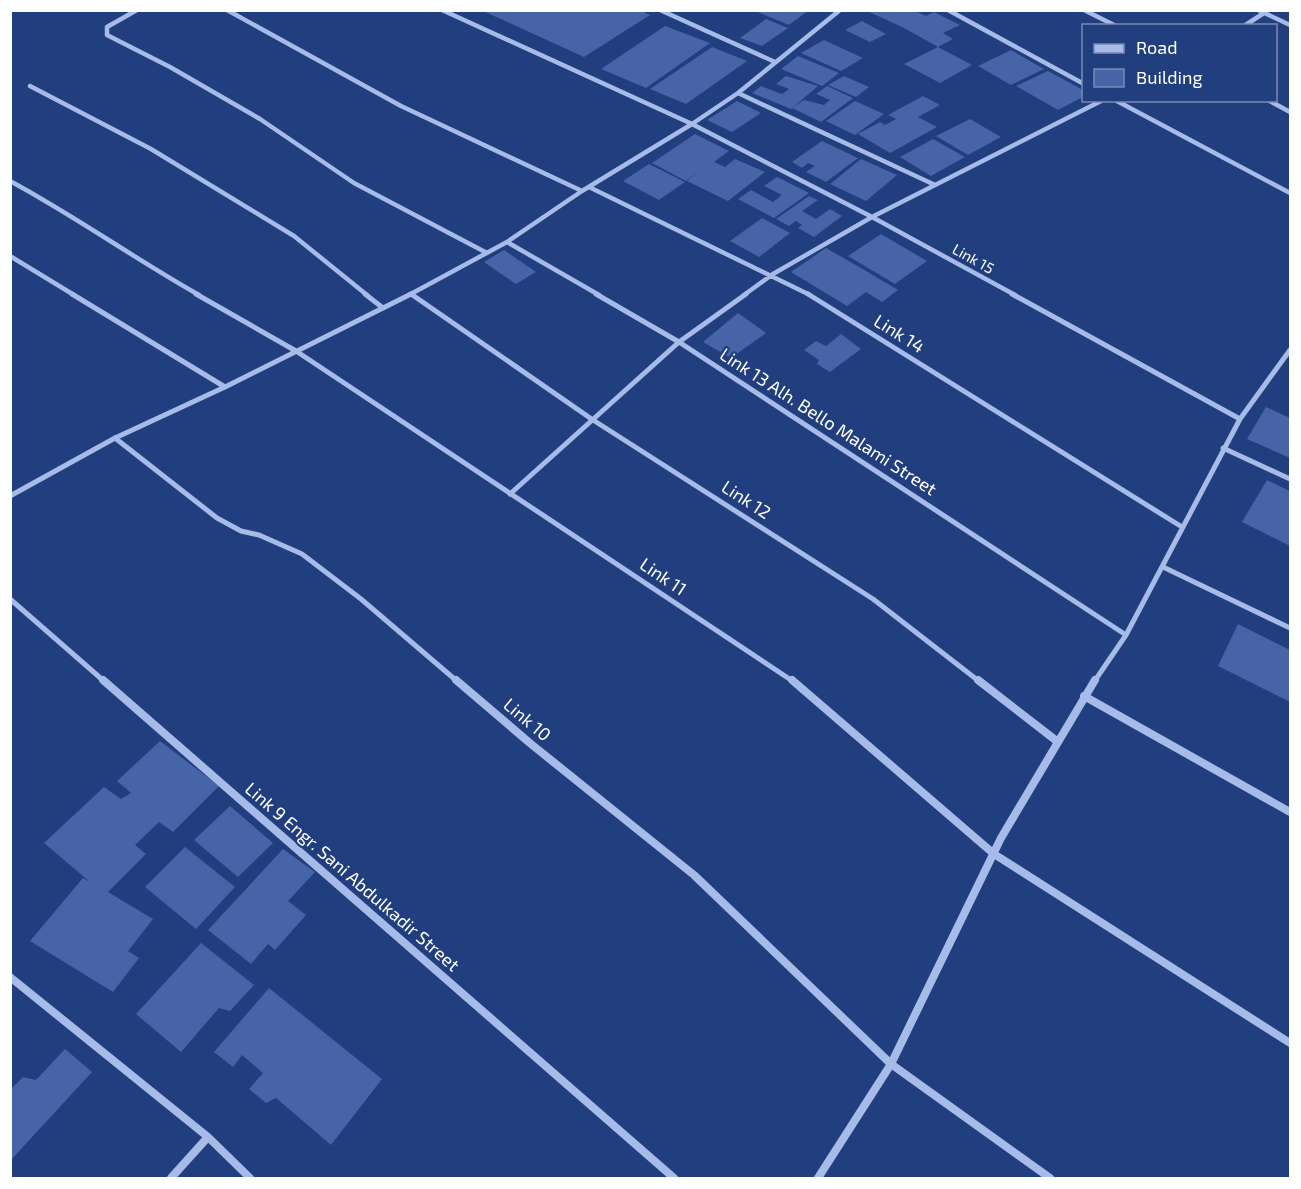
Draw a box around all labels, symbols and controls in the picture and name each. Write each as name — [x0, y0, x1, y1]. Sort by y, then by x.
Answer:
legend — [1082, 24, 1277, 102]
text: Road — [1136, 36, 1177, 58]
text: Building — [1136, 66, 1203, 88]
street label: Link 15 — [949, 239, 998, 277]
street label: Link 14 — [870, 309, 929, 357]
street label: Link 13 Alh. Bello Malami Street — [716, 343, 941, 500]
street label: Link 12 — [718, 475, 775, 523]
street label: Link 11 — [636, 553, 691, 600]
street label: Link 10 — [499, 693, 556, 745]
street label: Link 9 Engr. Sani Abdulkadir Street — [241, 777, 465, 975]

